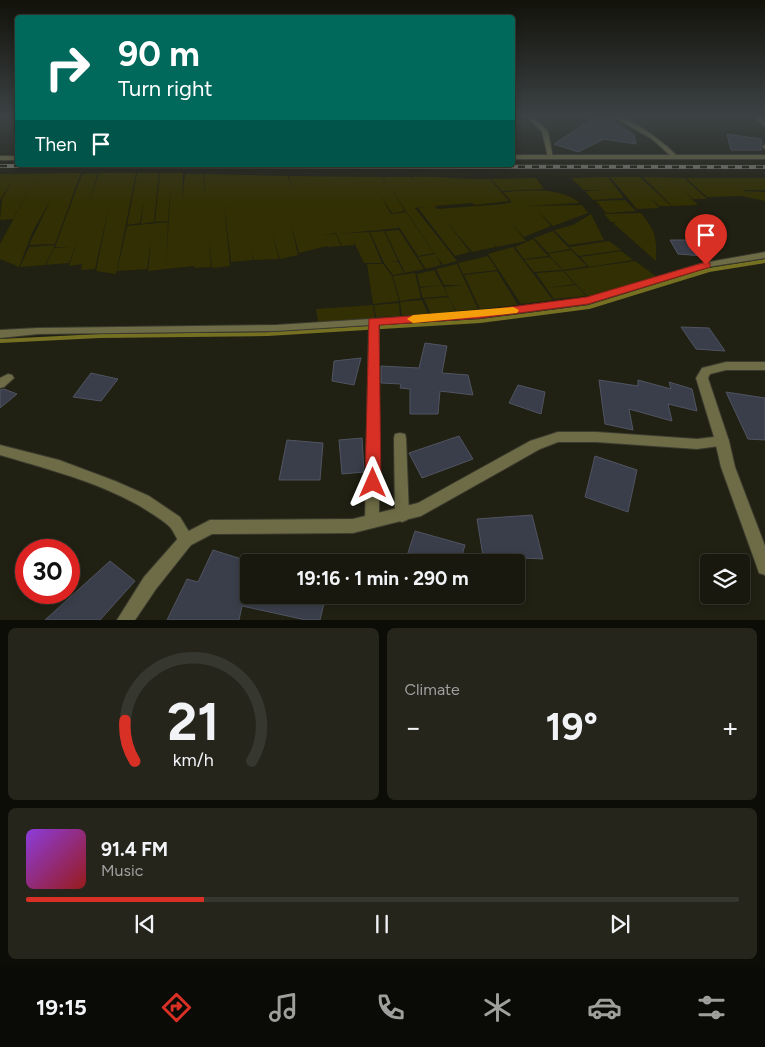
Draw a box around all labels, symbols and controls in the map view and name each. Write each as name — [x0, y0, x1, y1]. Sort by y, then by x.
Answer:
text: 90 m — [118, 33, 200, 75]
icon: right — [35, 35, 100, 100]
text: Turn right — [118, 75, 213, 102]
icon: arrive — [87, 130, 115, 158]
text: Then — [35, 133, 77, 156]
pin — [685, 214, 727, 265]
icon: arrive — [692, 221, 720, 249]
position arrow — [346, 456, 398, 508]
speed limit sign: 30 — [15, 539, 80, 604]
map controls — [700, 554, 750, 604]
button: layers — [700, 554, 750, 604]
text: 19:16 · 1 min · 290 m — [296, 567, 469, 590]
text: Climate — [405, 680, 460, 699]
text: 21 — [167, 691, 219, 753]
text: 19° — [546, 704, 598, 750]
text: − — [405, 710, 422, 744]
text: + — [722, 710, 739, 744]
text: km/h — [173, 749, 214, 770]
text: 91.4 FM — [101, 838, 168, 861]
text: Music — [101, 861, 143, 880]
icon: previous — [131, 910, 159, 938]
icon: pause — [368, 910, 396, 938]
icon: next — [606, 910, 634, 938]
icon: directions — [159, 990, 194, 1025]
icon: music — [266, 990, 301, 1025]
icon: phone — [373, 990, 408, 1025]
icon: climate — [480, 990, 515, 1025]
icon: car — [587, 990, 622, 1025]
icon: filters — [694, 990, 729, 1025]
text: 19:15 — [36, 994, 87, 1021]

